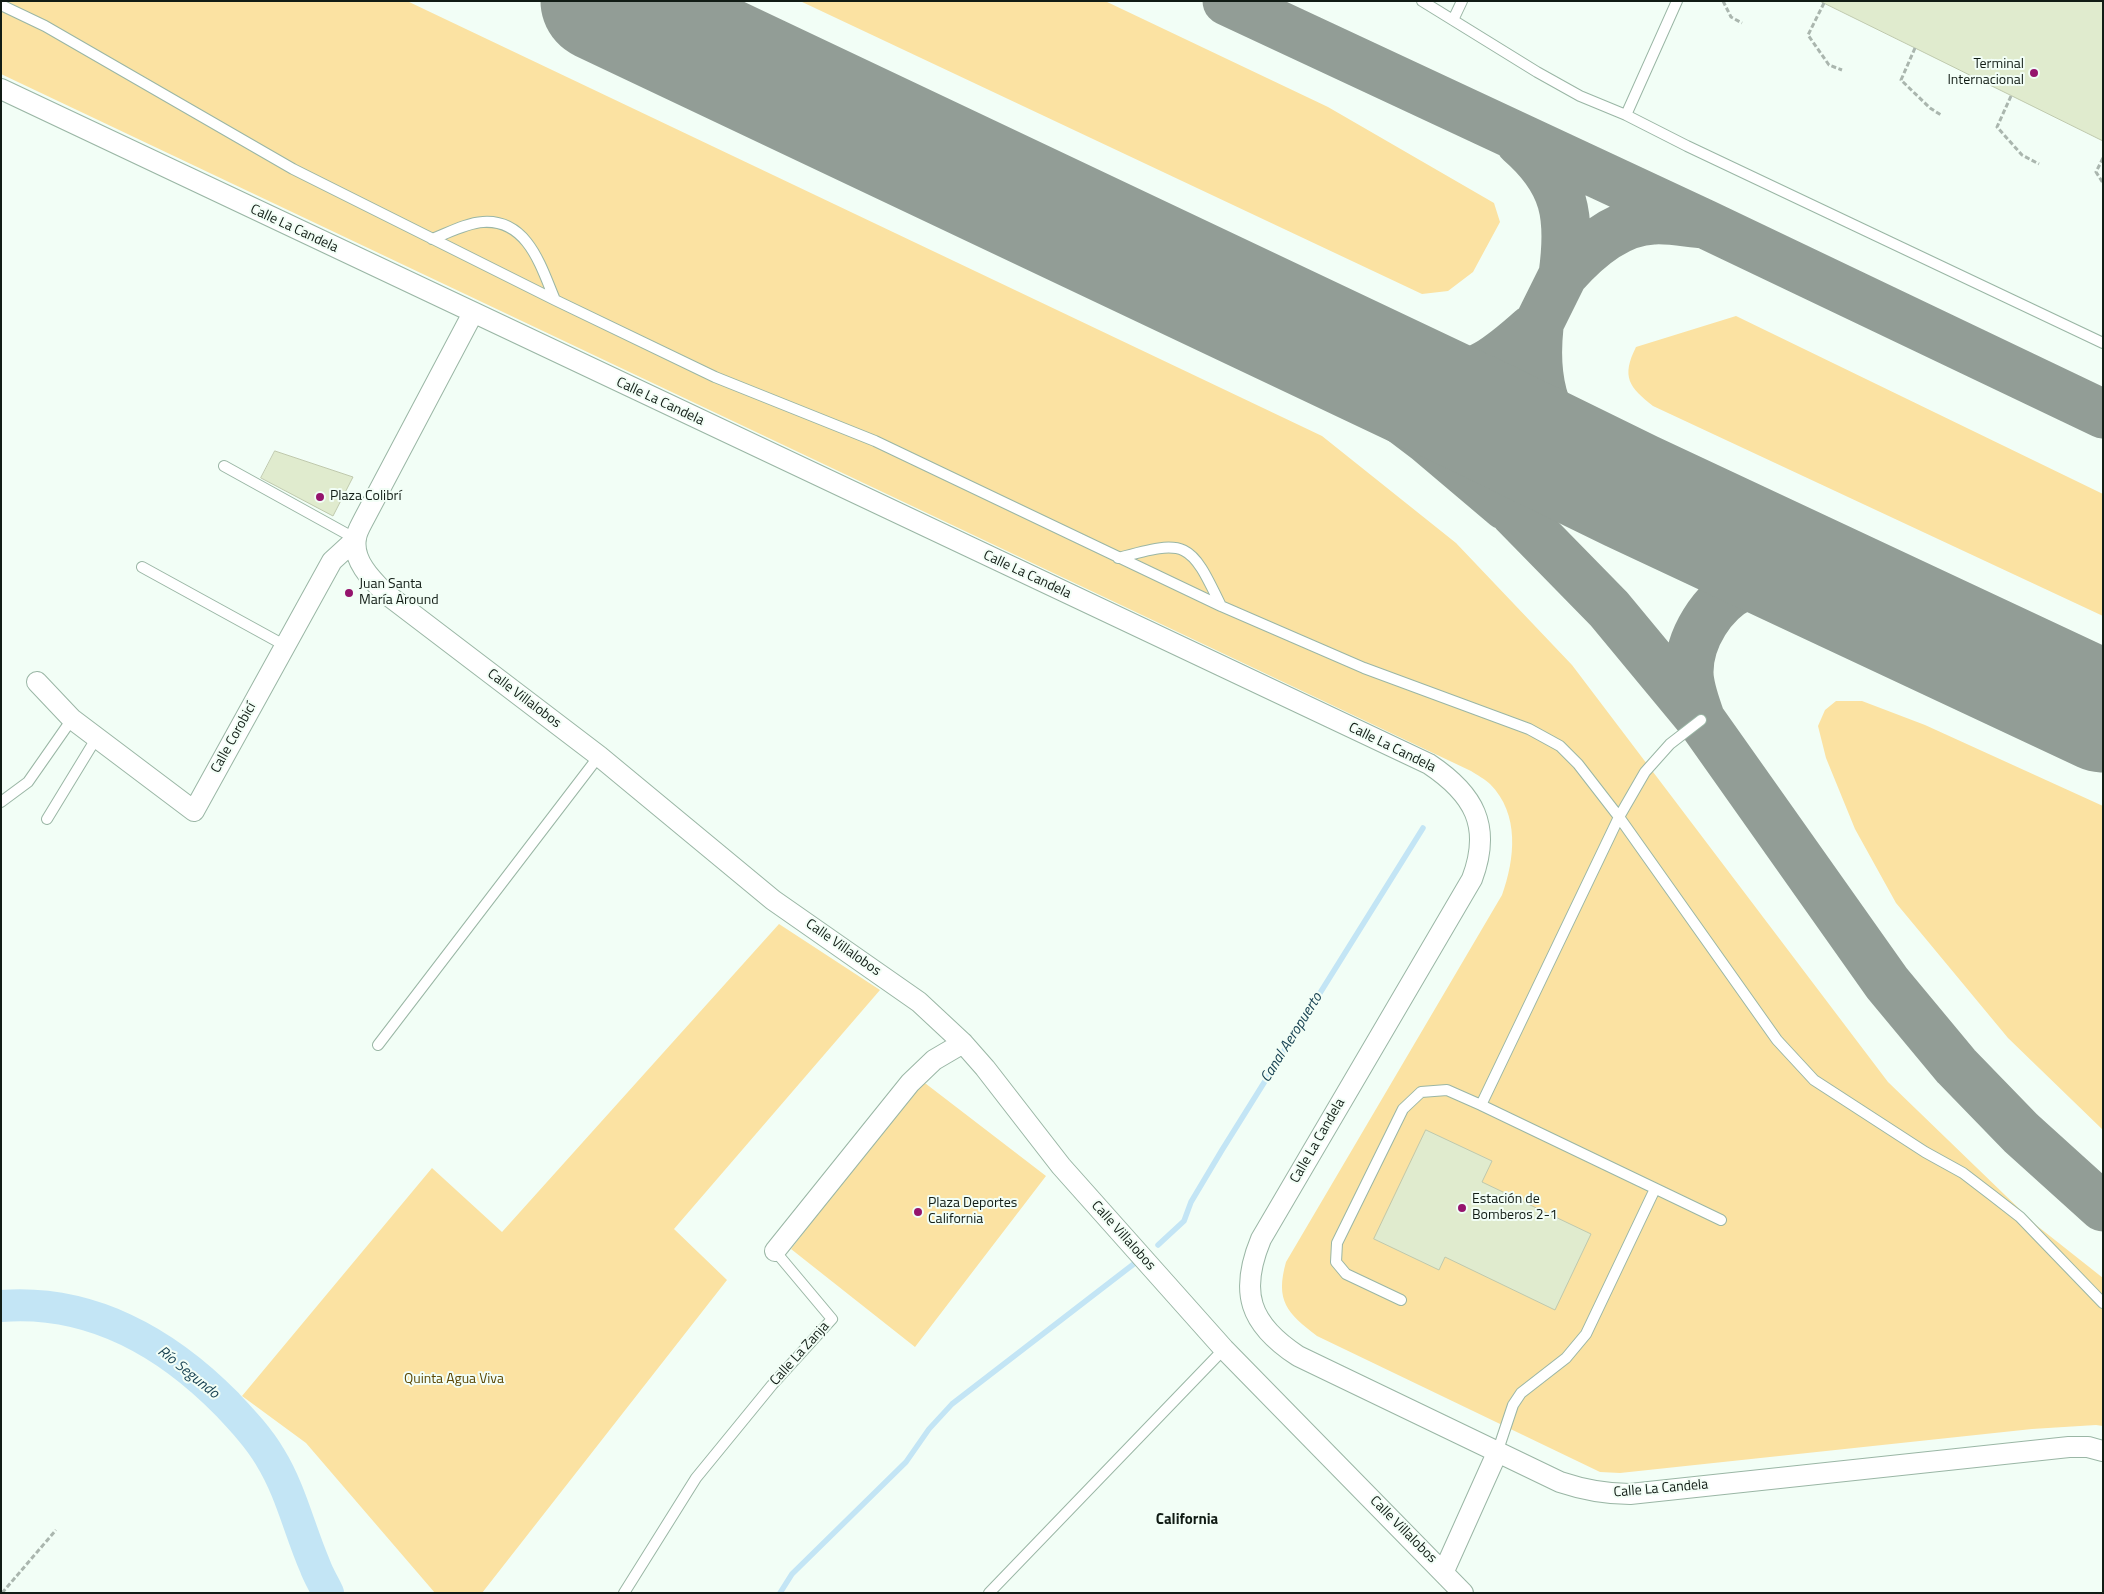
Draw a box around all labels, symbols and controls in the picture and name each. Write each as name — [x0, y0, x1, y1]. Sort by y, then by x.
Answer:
place label: Terminal Internacional — [1947, 57, 2024, 90]
marker: Terminal Internacional — [2028, 67, 2040, 79]
street label: Calle La Candela — [247, 201, 341, 257]
street label: Calle La Candela — [613, 374, 707, 430]
place label: Plaza Colibrí — [330, 489, 401, 505]
marker: Plaza Colibrí — [314, 491, 326, 503]
street label: Calle La Candela — [980, 547, 1074, 603]
place label: Juan Santa María Around — [359, 577, 439, 610]
marker: Juan Santa María Around — [343, 587, 355, 599]
street label: Calle Villalobos — [484, 666, 564, 732]
street label: Calle Corobicí — [208, 700, 260, 776]
street label: Calle La Candela — [1346, 720, 1438, 776]
street label: Calle Villalobos — [802, 916, 884, 980]
water label: Canal Aeropuerto — [1257, 990, 1327, 1086]
street label: Calle La Candela — [1287, 1096, 1349, 1186]
place label: Estación de Bomberos 2-1 — [1472, 1192, 1558, 1224]
place label: Plaza Deportes California — [928, 1196, 1017, 1228]
street label: Calle Villalobos — [1087, 1198, 1159, 1274]
marker: Estación de Bomberos 2-1 — [1456, 1202, 1468, 1214]
marker: Plaza Deportes California — [912, 1206, 924, 1218]
street label: Calle La Zanja — [767, 1319, 833, 1389]
water label: Río Segundo — [154, 1343, 222, 1403]
park label: Quinta Agua Viva — [404, 1372, 504, 1388]
street label: Calle La Candela — [1613, 1476, 1709, 1502]
street label: Calle Villalobos — [1366, 1493, 1440, 1567]
district label: California — [1156, 1511, 1218, 1529]

